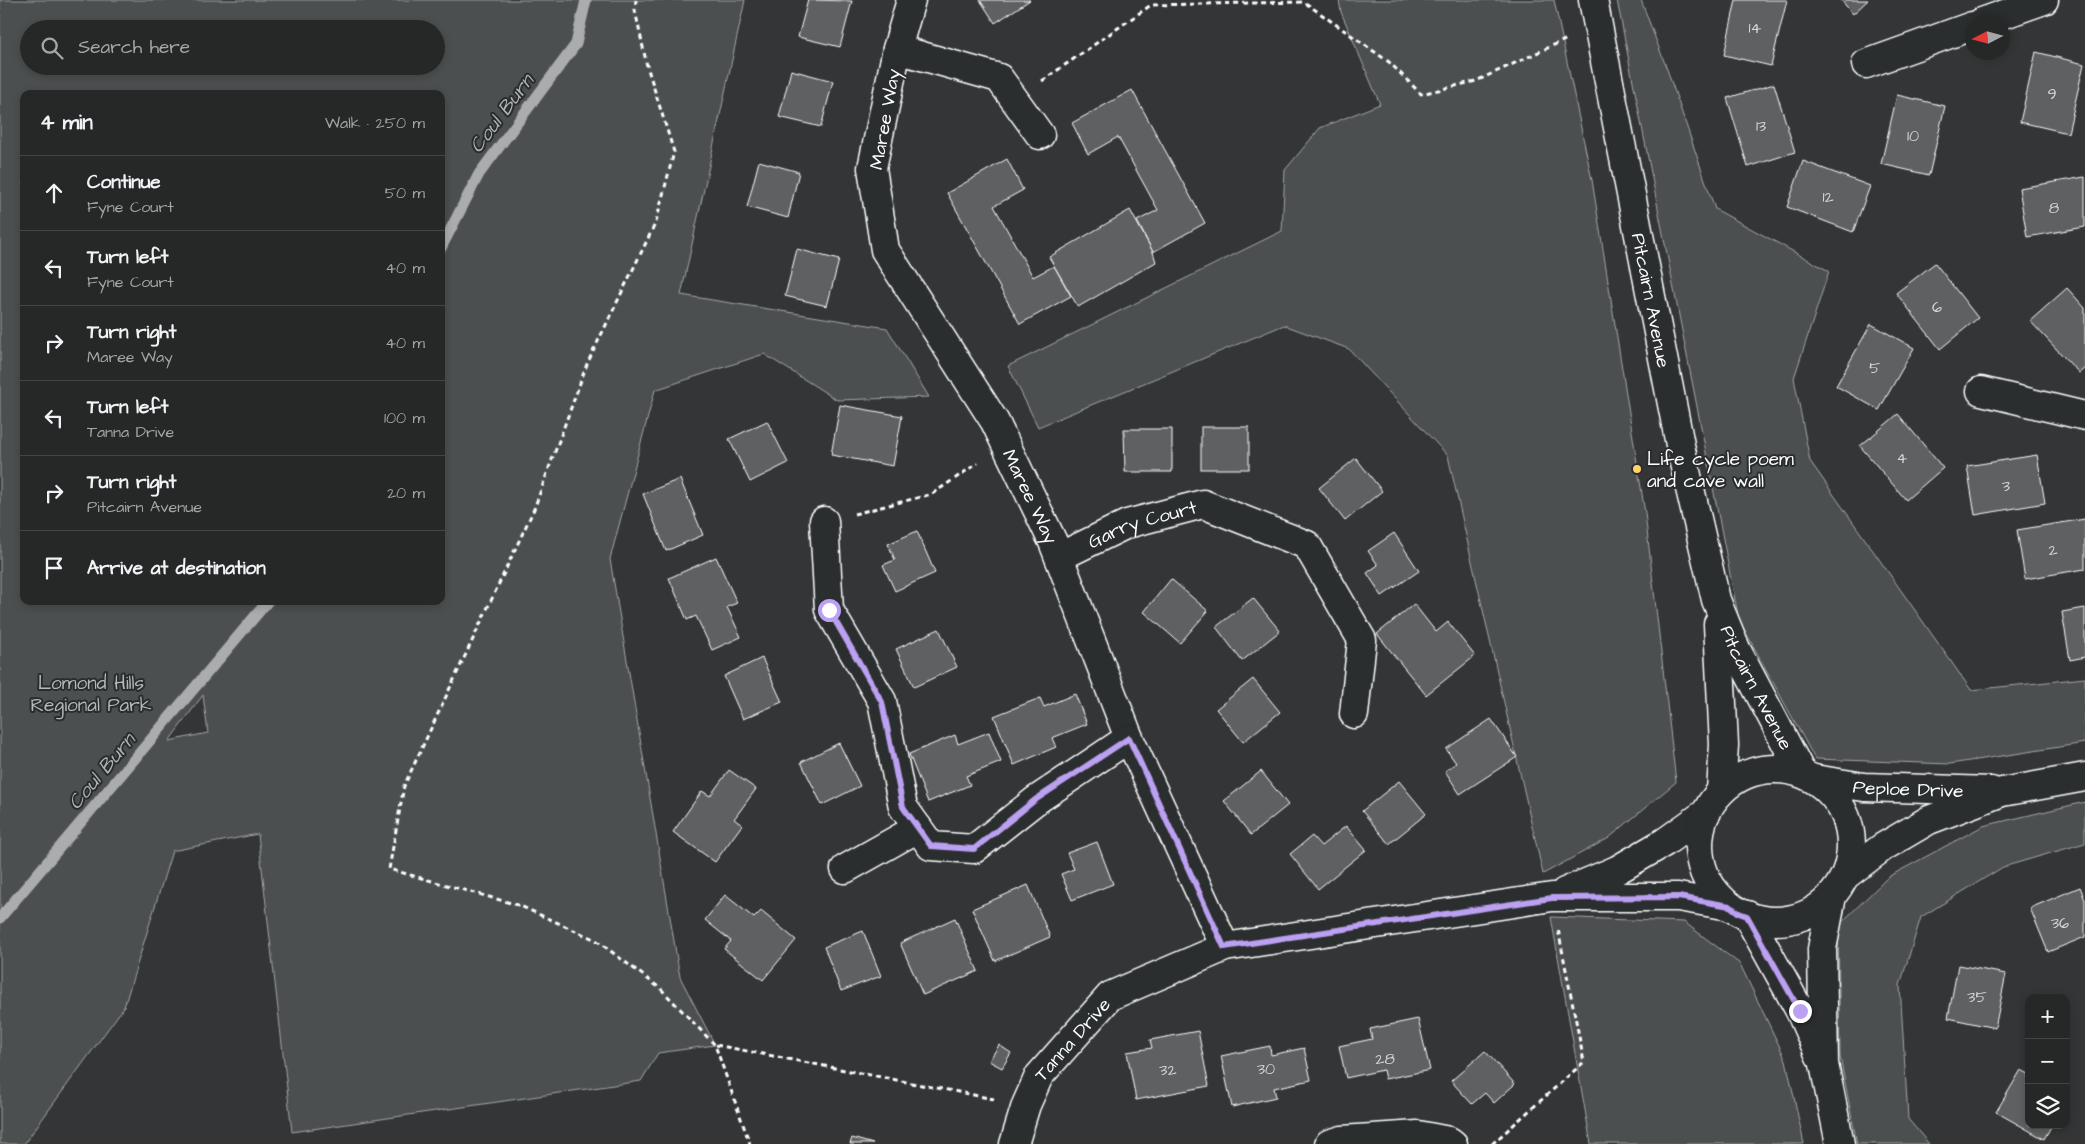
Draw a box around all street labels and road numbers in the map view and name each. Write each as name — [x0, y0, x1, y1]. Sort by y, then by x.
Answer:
street label: Maree Way — [863, 66, 909, 172]
street label: Pitcairn Avenue — [1624, 231, 1677, 370]
street label: Maree Way — [995, 445, 1064, 549]
street label: Garry Court — [1084, 494, 1200, 556]
street label: Pitcairn Avenue — [1713, 622, 1799, 755]
street label: Peploe Drive — [1851, 773, 1964, 805]
street label: Tanna Drive — [1028, 992, 1117, 1088]

